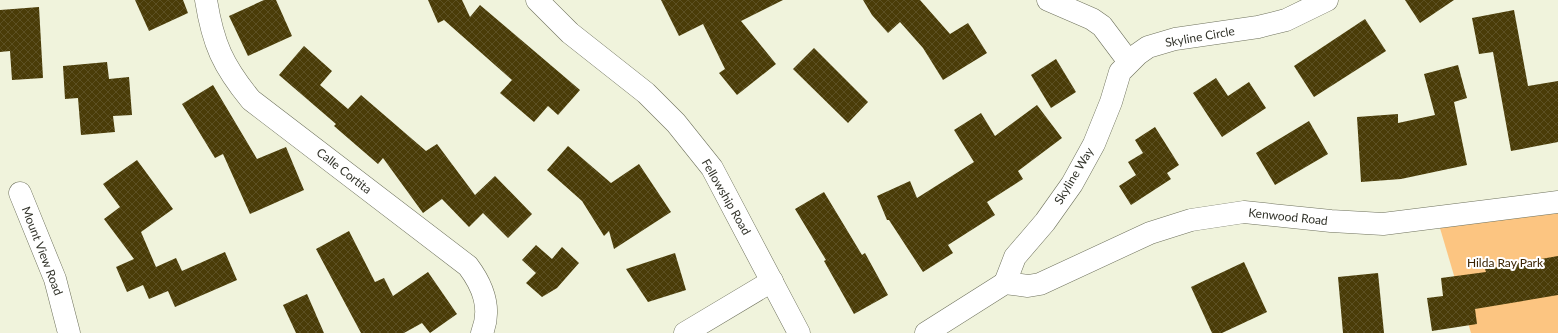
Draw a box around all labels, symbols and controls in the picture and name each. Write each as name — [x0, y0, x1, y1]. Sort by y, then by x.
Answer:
street label: Skyline Circle — [1164, 23, 1236, 50]
street label: Calle Cortita — [314, 144, 375, 197]
street label: Skyline Way — [1051, 144, 1097, 207]
street label: Fellowship Road — [699, 156, 754, 238]
street label: Mount View Road — [19, 204, 66, 297]
street label: Kenwood Road — [1248, 205, 1329, 228]
park label: Hilda Ray Park — [1467, 255, 1544, 270]

